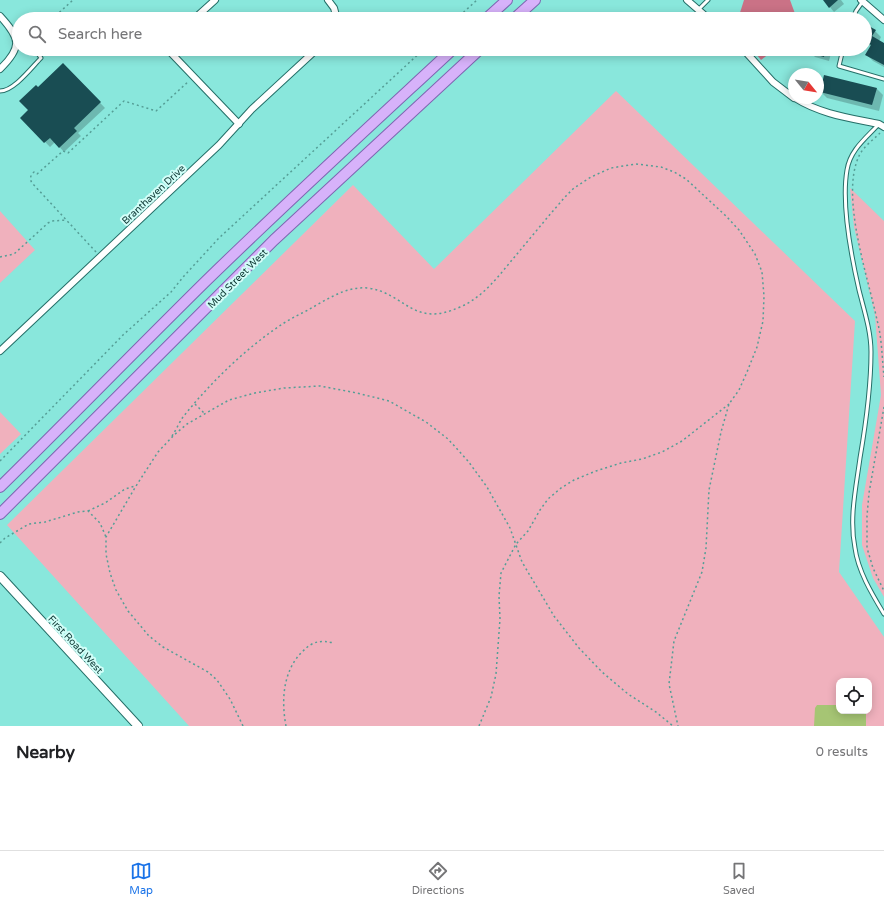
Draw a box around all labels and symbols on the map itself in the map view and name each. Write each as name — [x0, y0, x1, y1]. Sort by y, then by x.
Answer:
north arrow — [788, 68, 824, 104]
street label: Branthaven Drive — [120, 162, 188, 227]
street label: Mud Street West — [205, 246, 270, 311]
street label: First Road West — [45, 613, 105, 676]

